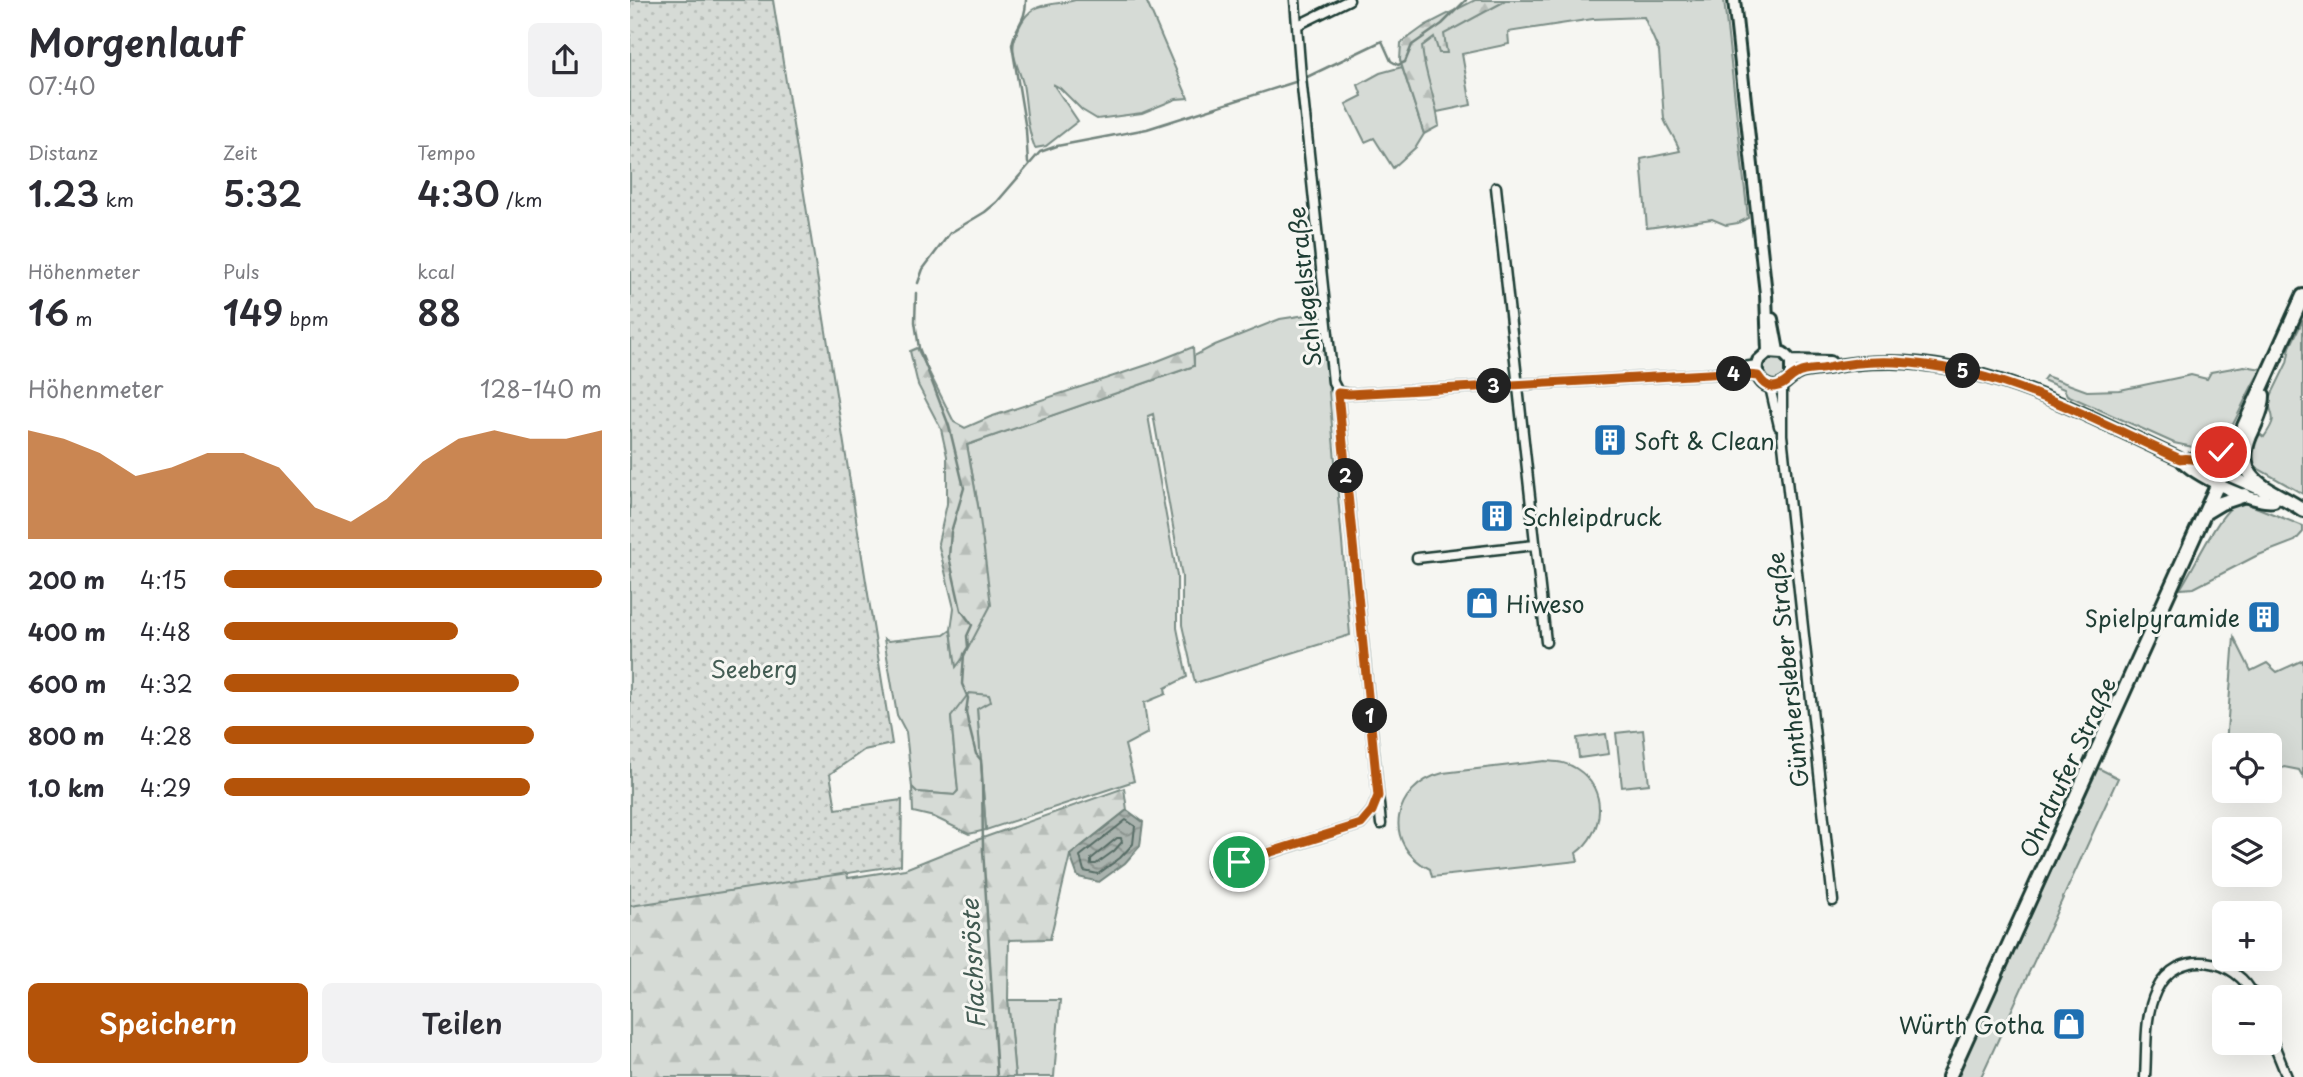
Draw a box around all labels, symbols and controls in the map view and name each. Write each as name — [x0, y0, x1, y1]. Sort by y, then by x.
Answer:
text: Morgenlauf — [28, 13, 243, 70]
button: share — [528, 23, 602, 97]
text: 07:40 — [28, 68, 96, 103]
text: Distanz — [28, 138, 98, 166]
text: Zeit — [223, 138, 258, 166]
text: Tempo — [417, 138, 475, 166]
text: 1.23 — [28, 166, 99, 219]
text: 5:32 — [223, 166, 302, 219]
text: 4:30 — [417, 166, 500, 219]
text: km — [99, 185, 134, 213]
text: /km — [500, 185, 542, 213]
street label: Schlegelstraße — [1278, 205, 1330, 369]
text: Höhenmeter — [28, 257, 140, 285]
text: Puls — [223, 257, 259, 285]
text: kcal — [417, 257, 455, 285]
text: 16 — [28, 285, 69, 338]
text: 149 — [223, 285, 283, 338]
text: 88 — [417, 285, 461, 338]
text: m — [69, 304, 92, 332]
text: bpm — [283, 304, 329, 332]
pin: 5 — [1946, 354, 1980, 388]
pin: 4 — [1716, 356, 1752, 392]
text: 5 — [1956, 356, 1969, 384]
text: 4 — [1727, 359, 1740, 387]
pin: 3 — [1476, 368, 1512, 404]
text: Höhenmeter — [28, 371, 164, 406]
text: 128–140 m — [480, 371, 602, 406]
text: 3 — [1487, 371, 1500, 399]
building icon: Soft & Clean — [1591, 421, 1629, 459]
pin — [2191, 422, 2251, 482]
place label: Soft & Clean — [1634, 423, 1775, 458]
icon: check — [2202, 433, 2240, 471]
pin: 2 — [1328, 458, 1364, 494]
text: 2 — [1339, 461, 1352, 489]
building icon: Schleipdruck — [1478, 497, 1516, 535]
place label: Schleipdruck — [1522, 499, 1662, 534]
street label: Günthersleber Straße — [1757, 551, 1817, 789]
text: 200 m — [28, 562, 105, 597]
text: 4:15 — [140, 562, 187, 597]
shop icon: Hiweso — [1463, 584, 1501, 622]
place label: Hiweso — [1506, 586, 1585, 621]
building icon: Spielpyramide — [2245, 598, 2283, 636]
place label: Spielpyramide — [2084, 600, 2240, 635]
text: 400 m — [28, 614, 106, 649]
text: 4:48 — [140, 614, 191, 649]
park label: Seeberg — [711, 651, 797, 686]
text: 600 m — [28, 666, 106, 701]
text: 4:32 — [140, 666, 193, 701]
street label: Ohrdrufer Straße — [2010, 671, 2124, 863]
pin: 1 — [1352, 698, 1388, 734]
text: 1 — [1365, 701, 1374, 729]
text: 800 m — [28, 718, 105, 753]
text: 4:28 — [140, 718, 192, 753]
map controls — [2212, 733, 2282, 1055]
button: locate — [2212, 733, 2282, 803]
text: 1.0 km — [28, 770, 105, 805]
text: 4:29 — [140, 770, 191, 805]
button: layers — [2212, 817, 2282, 887]
pin — [1209, 832, 1269, 892]
icon: arrive — [1220, 843, 1258, 881]
water label: Flachsröste — [951, 897, 993, 1030]
button: + — [2212, 901, 2282, 971]
button: Speichern — [28, 983, 308, 1063]
button: Teilen — [322, 983, 602, 1063]
button: − — [2212, 985, 2282, 1055]
shop icon: Würth Gotha — [2050, 1005, 2088, 1043]
place label: Würth Gotha — [1899, 1007, 2045, 1042]

